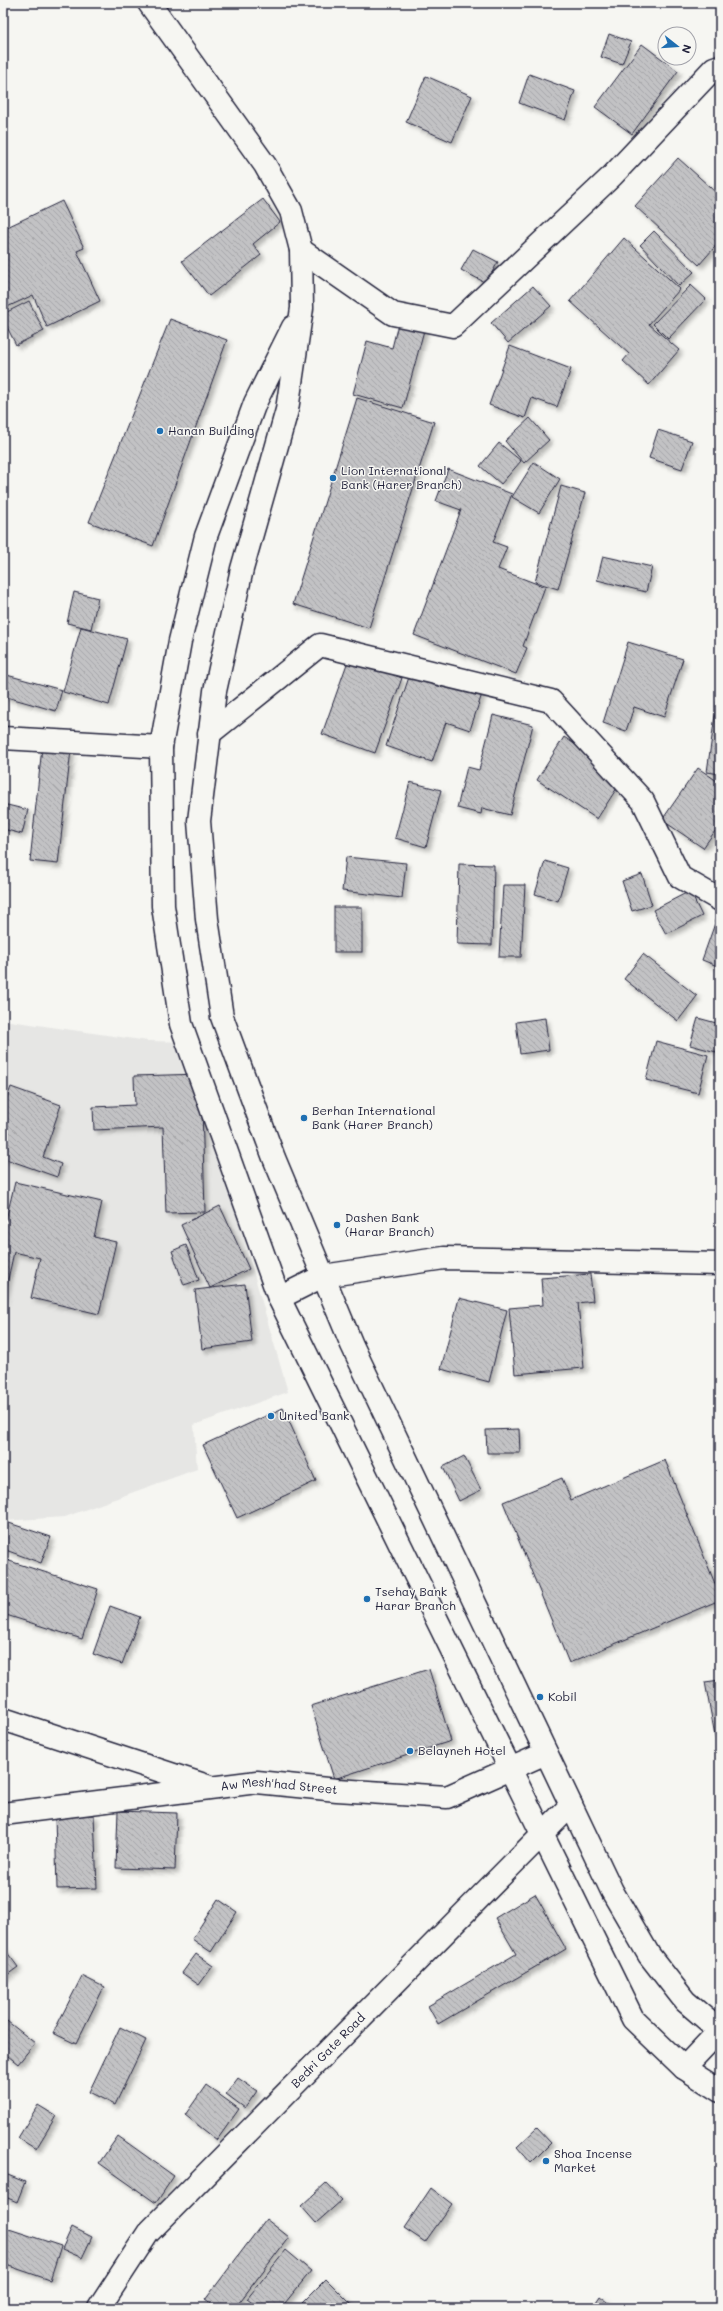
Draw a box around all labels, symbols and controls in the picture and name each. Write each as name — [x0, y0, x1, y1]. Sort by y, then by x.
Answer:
north arrow — [657, 26, 697, 66]
text: N — [679, 43, 695, 55]
place label: Hanan Building — [168, 422, 254, 438]
marker: Hanan Building — [155, 426, 165, 436]
place label: Lion International Bank (Harer Branch) — [341, 462, 462, 492]
marker: Lion International Bank (Harer Branch) — [328, 473, 338, 483]
place label: Berhan International Bank (Harer Branch) — [312, 1102, 436, 1132]
marker: Berhan International Bank (Harer Branch) — [299, 1113, 309, 1123]
place label: Dashen Bank (Harar Branch) — [345, 1209, 434, 1239]
marker: Dashen Bank (Harar Branch) — [332, 1220, 342, 1230]
place label: United Bank — [279, 1407, 349, 1423]
marker: United Bank — [266, 1411, 276, 1421]
place label: Tsehay Bank Harar Branch — [375, 1583, 456, 1613]
marker: Tsehay Bank Harar Branch — [362, 1594, 372, 1604]
place label: Kobil — [548, 1688, 577, 1704]
marker: Kobil — [535, 1692, 545, 1702]
place label: Belayneh Hotel — [418, 1742, 506, 1758]
marker: Belayneh Hotel — [405, 1746, 415, 1756]
street label: Aw Mesh'had Street — [219, 1773, 338, 1797]
street label: Bedri Gate Road — [287, 2009, 368, 2091]
place label: Shoa Incense Market — [554, 2145, 632, 2175]
marker: Shoa Incense Market — [541, 2156, 551, 2166]

